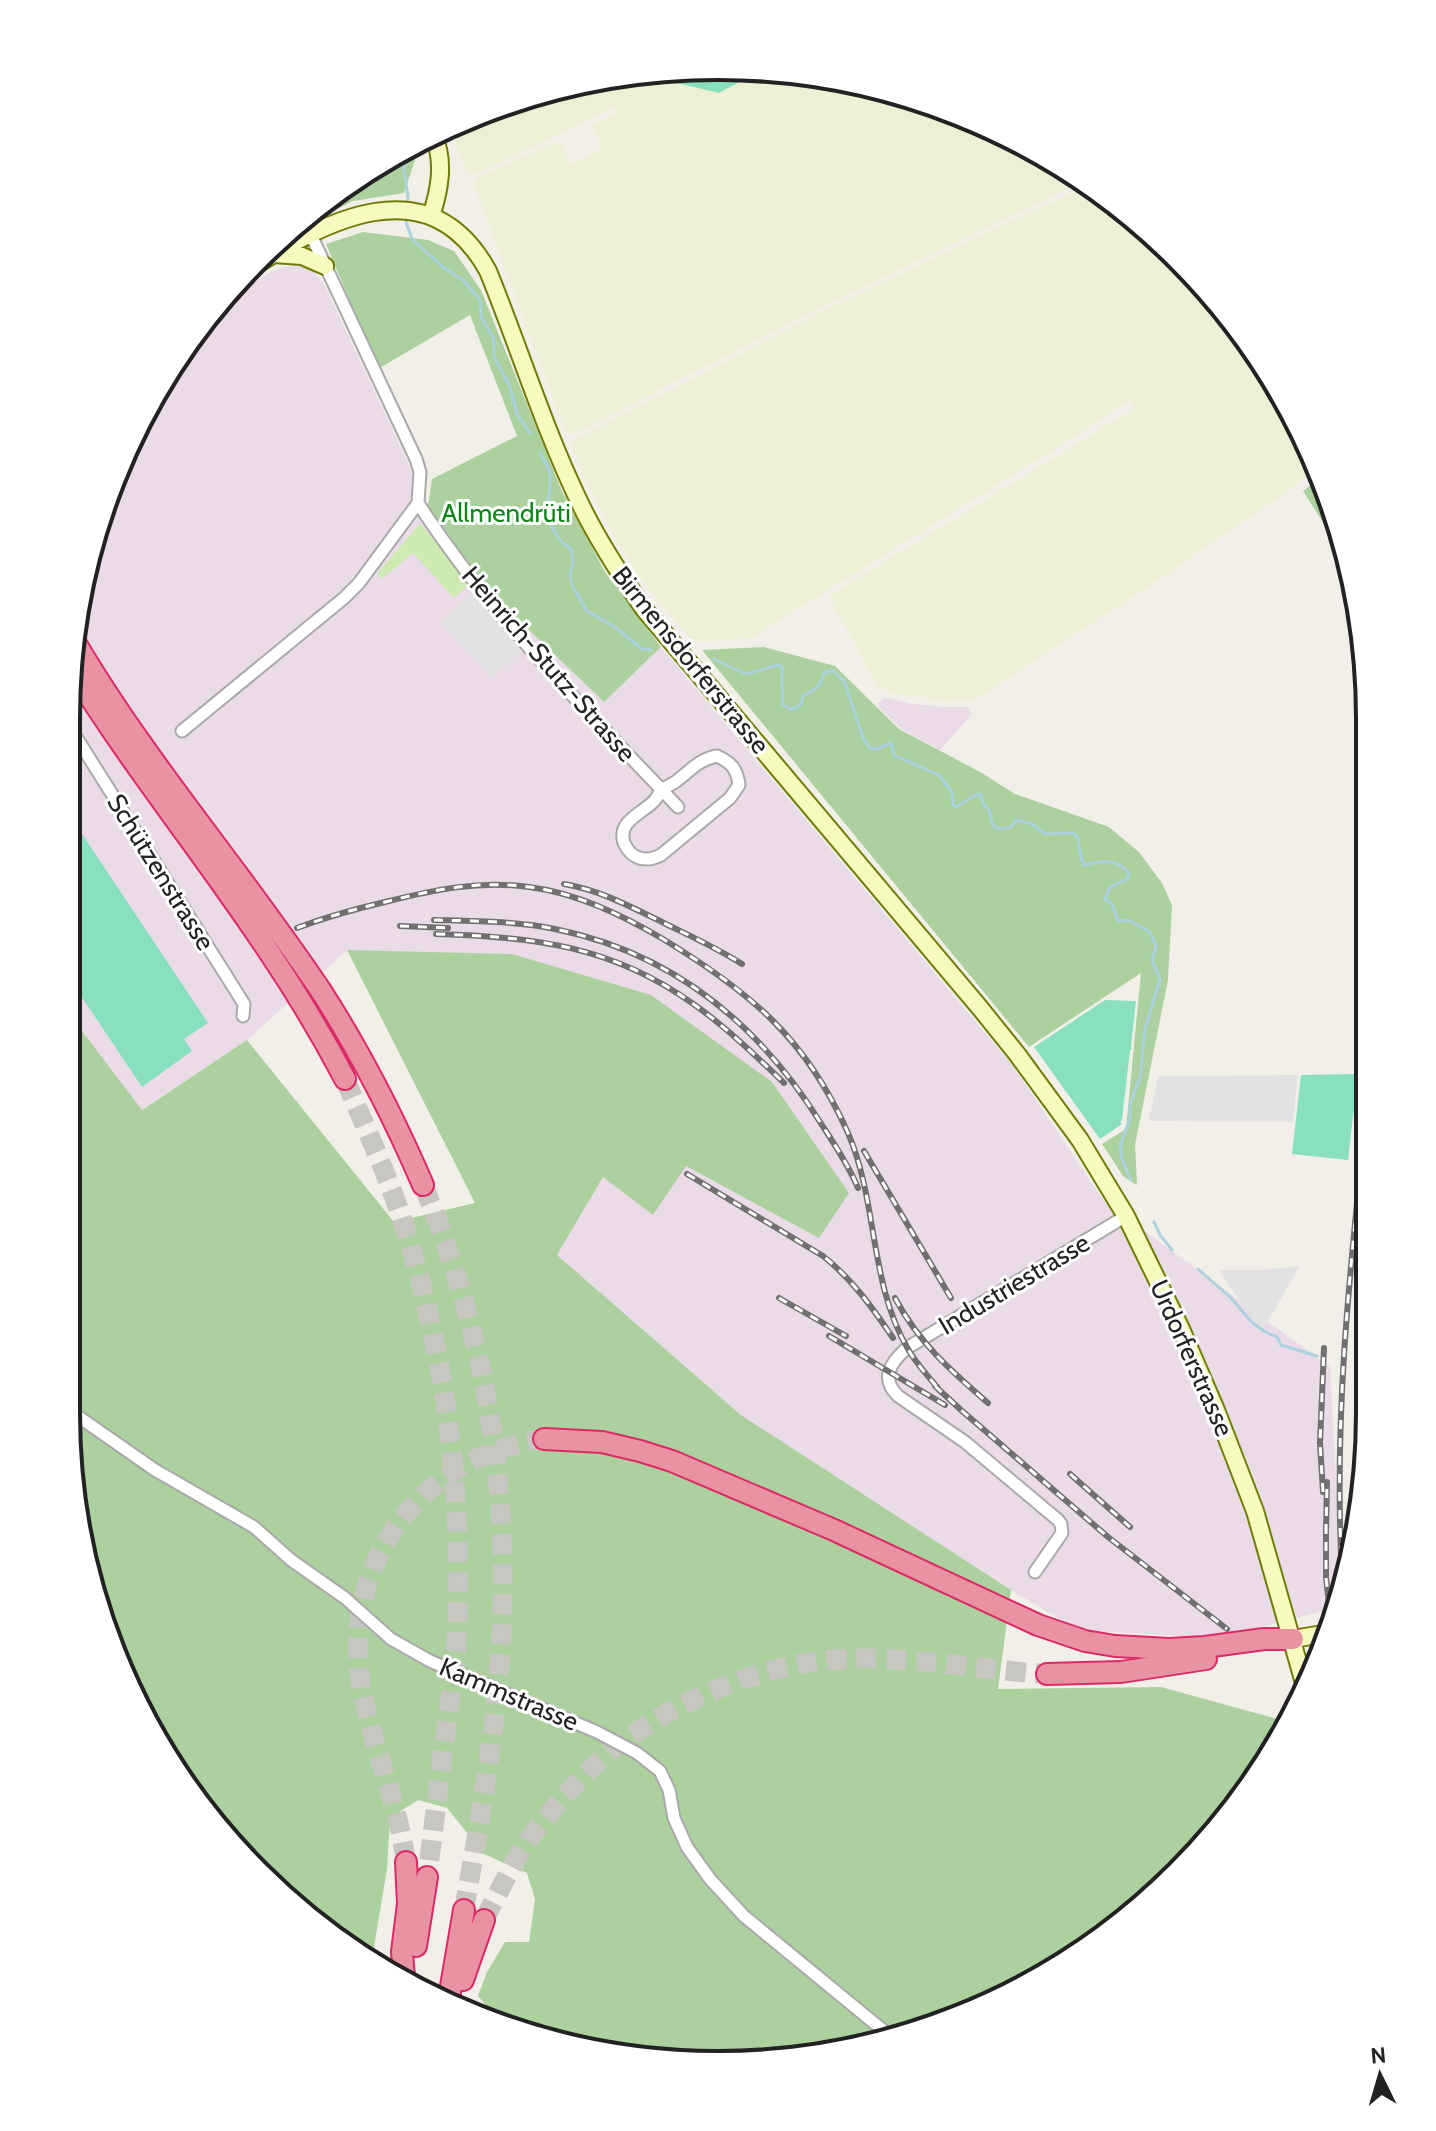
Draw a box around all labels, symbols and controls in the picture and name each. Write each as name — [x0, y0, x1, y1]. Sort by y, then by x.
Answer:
park label: Allmendrüti — [441, 497, 571, 529]
street label: Heinrich-Stutz-Strasse — [455, 560, 643, 768]
street label: Birmensdorferstrasse — [605, 560, 777, 760]
street label: Schützenstrasse — [100, 788, 222, 956]
street label: Industriestrasse — [933, 1226, 1095, 1342]
street label: Urdorferstrasse — [1143, 1275, 1241, 1441]
street label: Kammstrasse — [435, 1650, 583, 1738]
north arrow — [1340, 2035, 1420, 2115]
text: N — [1369, 2041, 1387, 2070]

